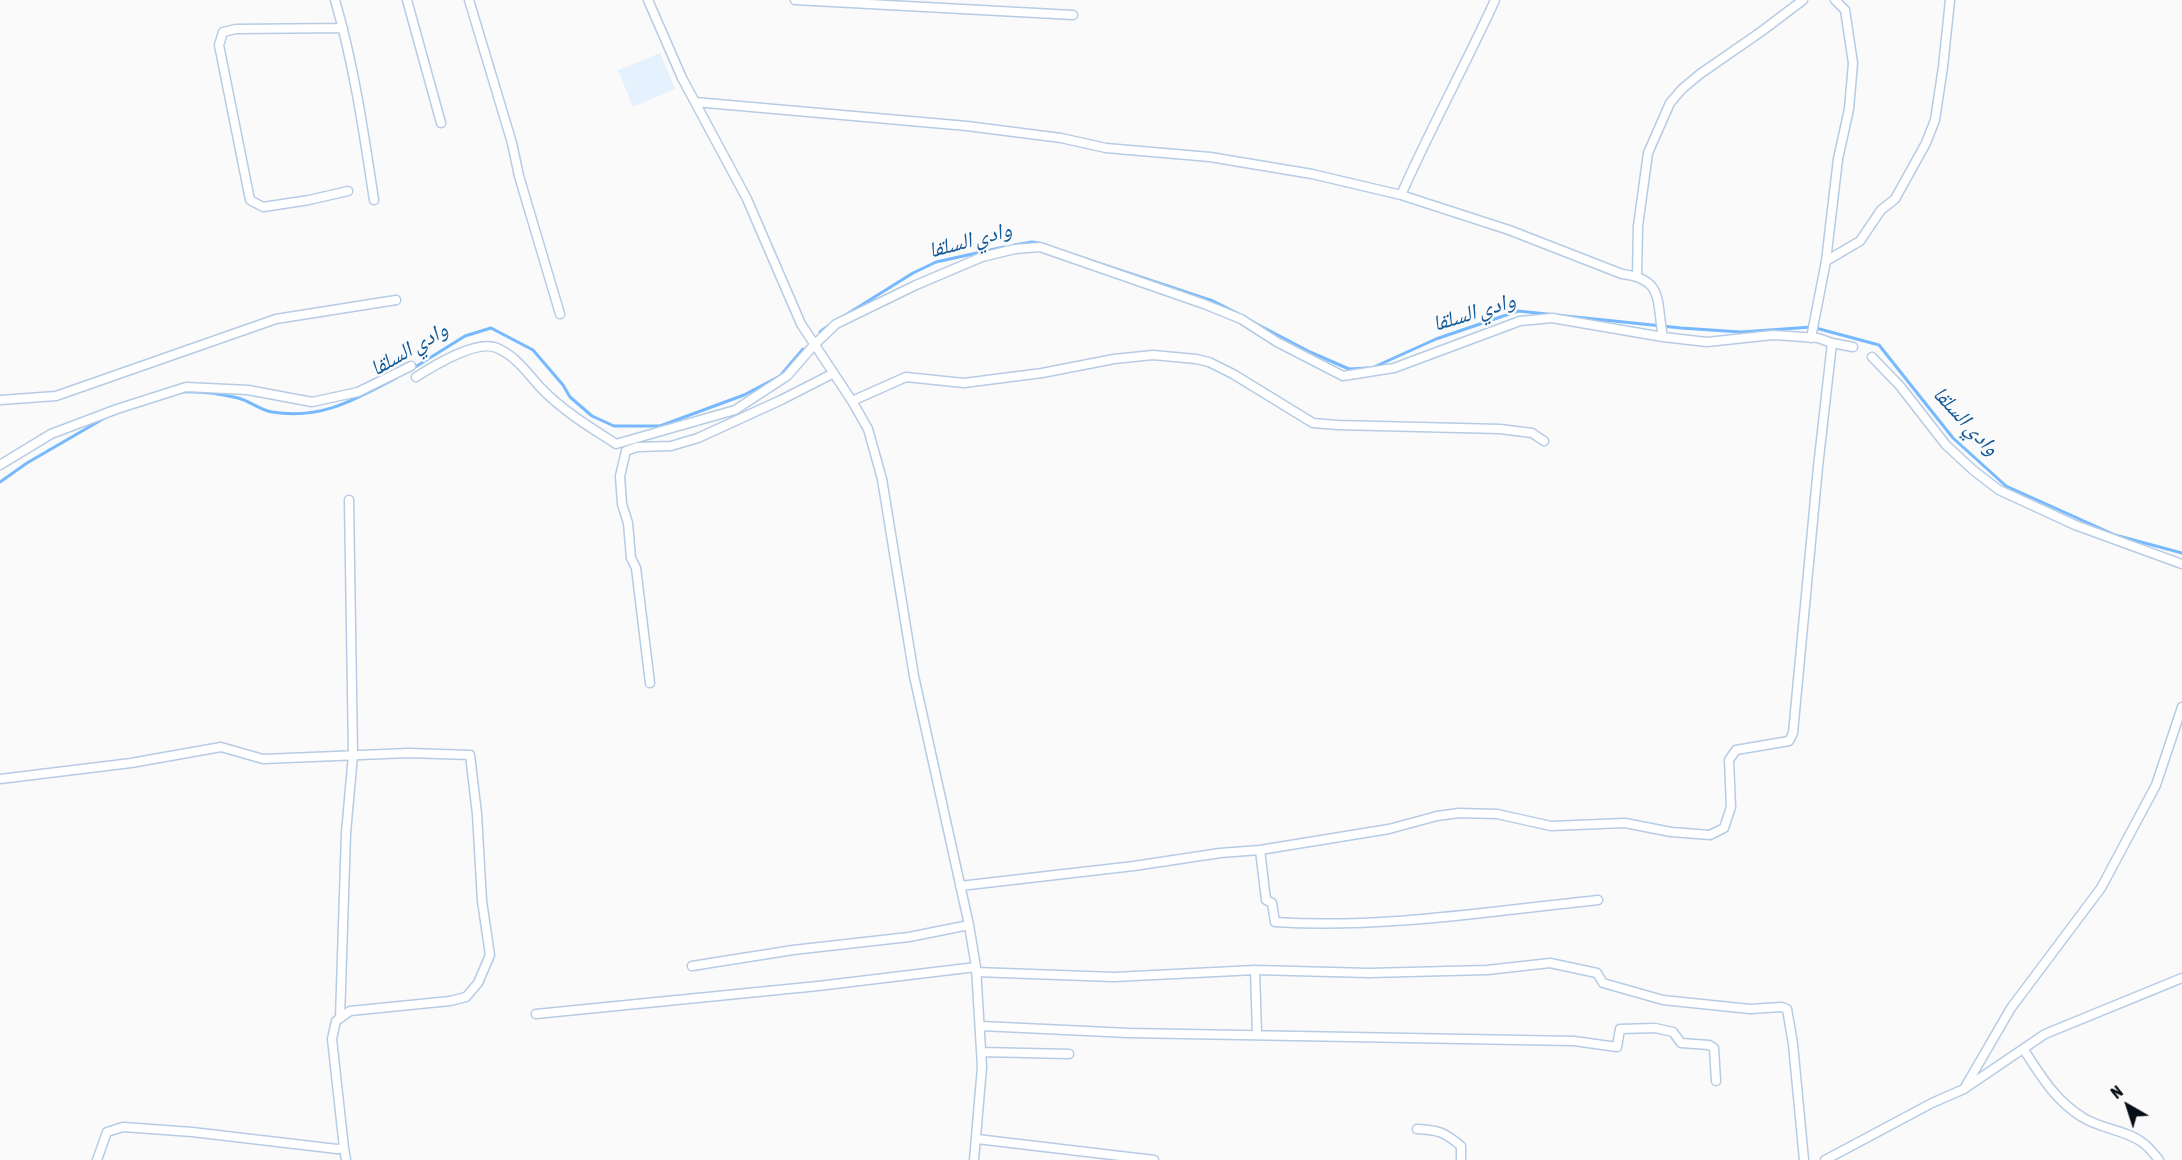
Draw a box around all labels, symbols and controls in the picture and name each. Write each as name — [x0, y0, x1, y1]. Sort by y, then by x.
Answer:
water label: وادي السلقا — [925, 216, 1015, 264]
water label: وادي السلقا — [1429, 287, 1519, 337]
water label: وادي السلقا — [366, 316, 452, 382]
water label: وادي السلقا — [1927, 381, 2005, 461]
north arrow — [2098, 1076, 2158, 1136]
text: N — [2107, 1082, 2126, 1102]

